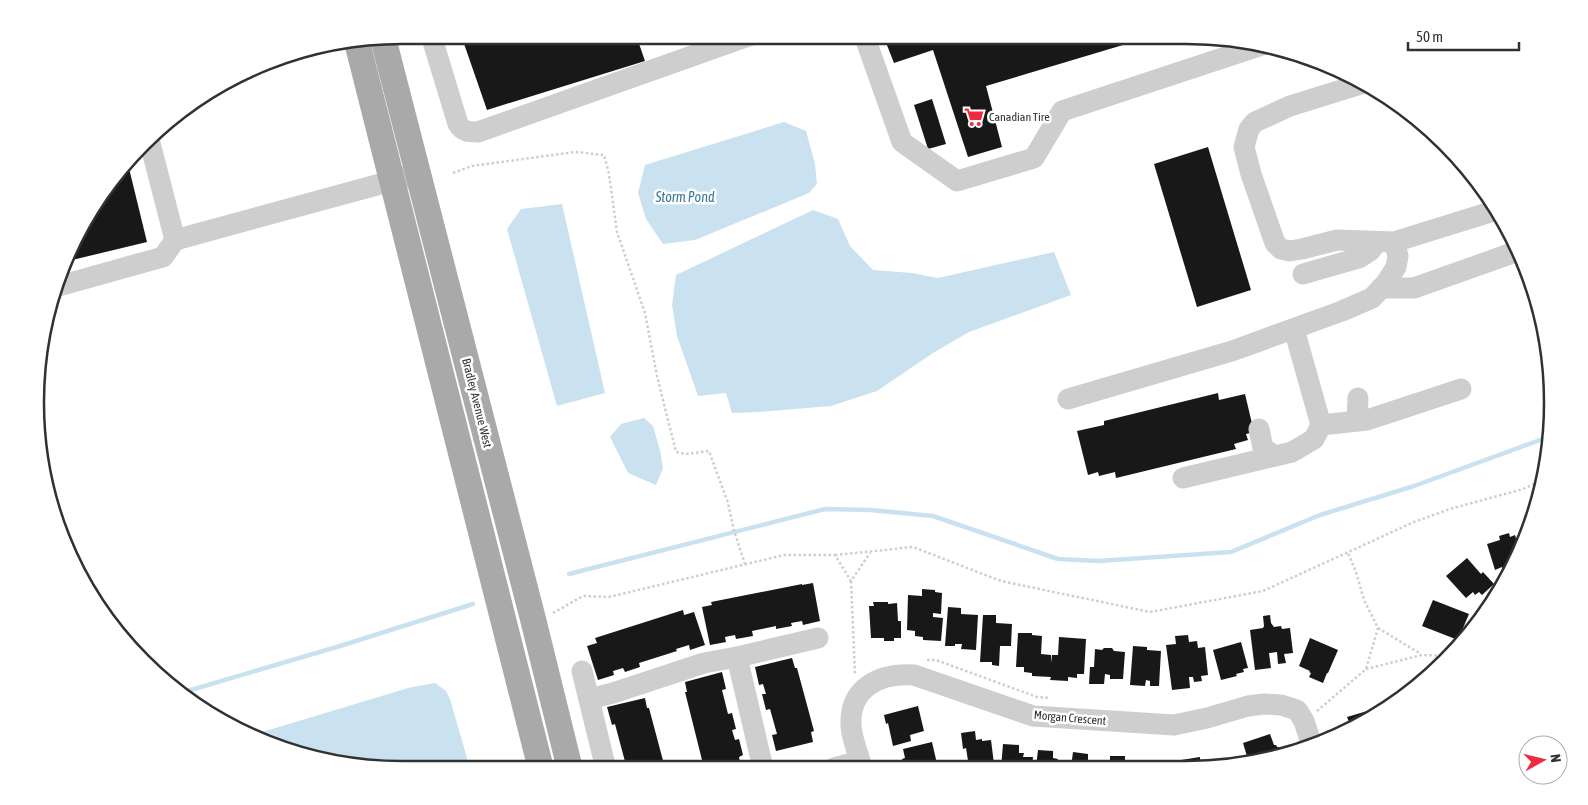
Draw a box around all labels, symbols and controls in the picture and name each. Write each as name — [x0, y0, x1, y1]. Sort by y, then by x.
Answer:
scale bar — [1408, 20, 1519, 52]
text: 50 m — [1416, 28, 1443, 45]
supermarket icon: Canadian Tire — [963, 106, 985, 128]
place label: Canadian Tire — [989, 110, 1050, 124]
water label: Storm Pond — [654, 189, 715, 205]
street label: Bradley Avenue West — [459, 357, 495, 450]
street label: Morgan Crescent — [1033, 708, 1107, 728]
north arrow — [1518, 735, 1568, 785]
text: N — [1547, 753, 1564, 763]

